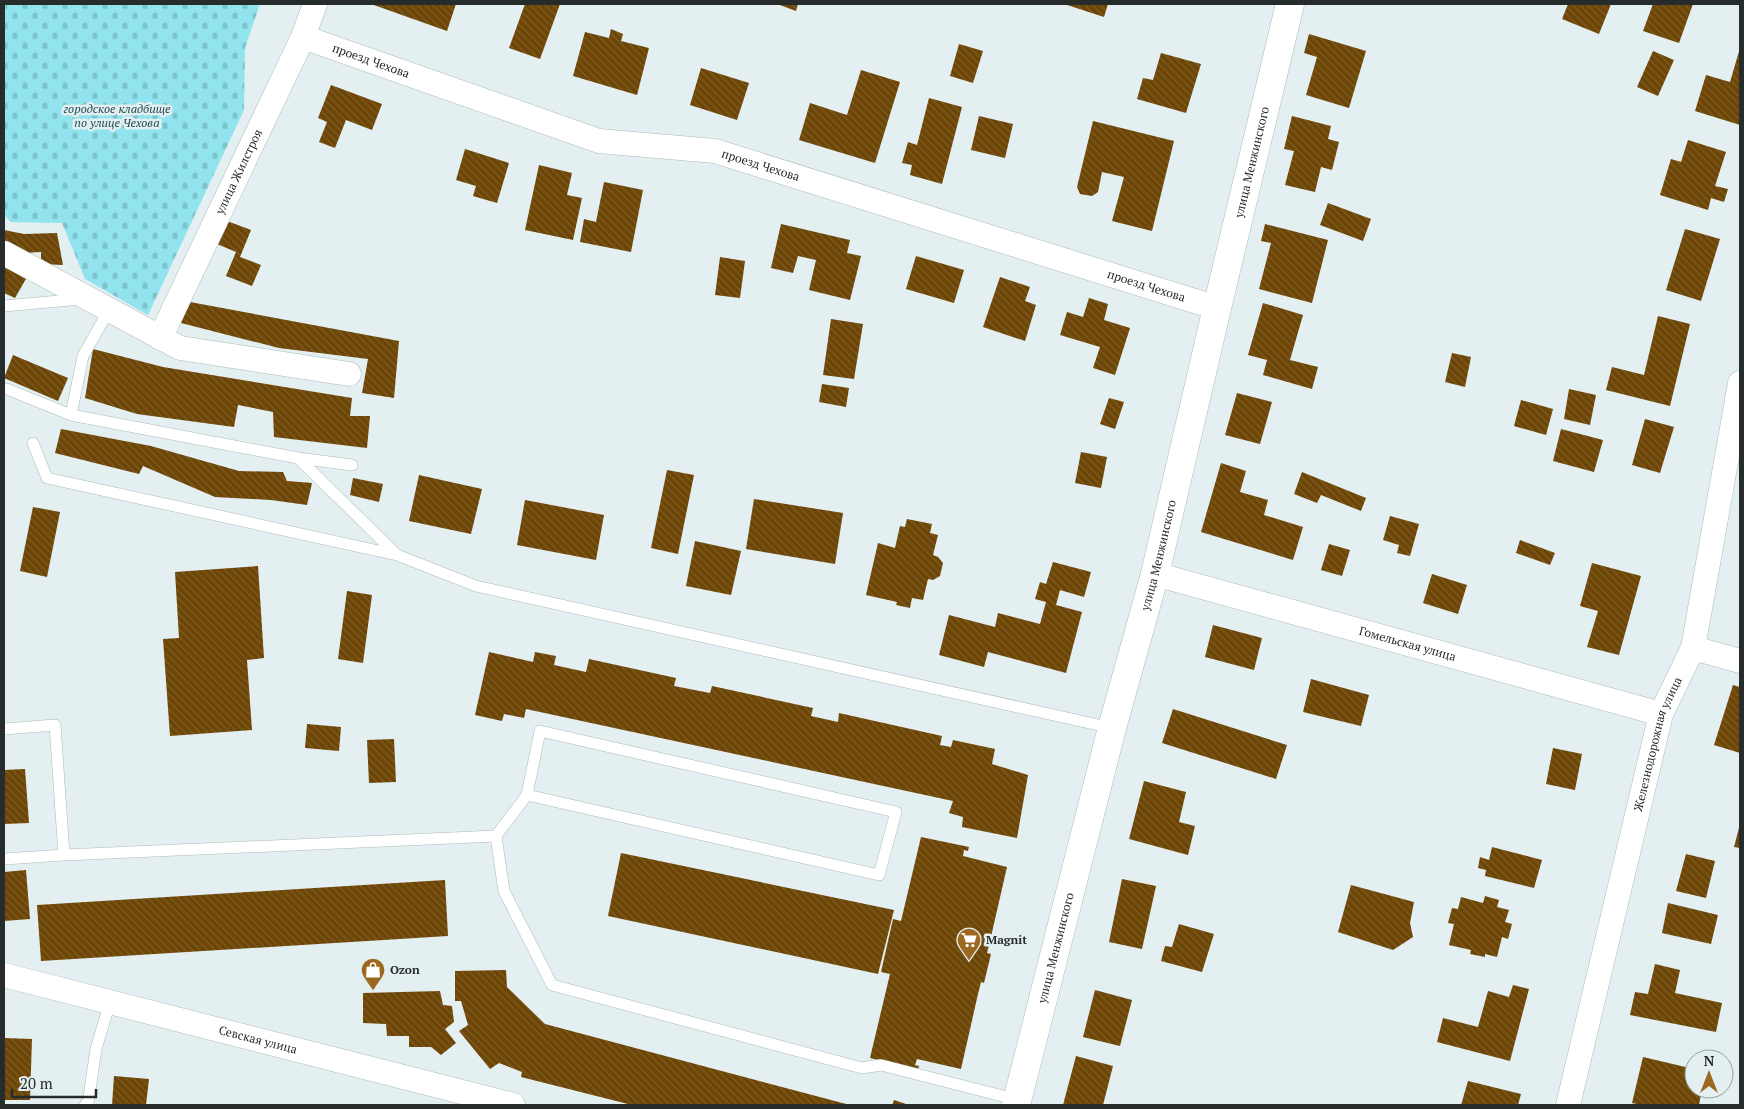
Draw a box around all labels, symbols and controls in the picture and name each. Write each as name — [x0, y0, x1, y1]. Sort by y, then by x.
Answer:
street label: проезд Чехова — [330, 40, 412, 81]
park label: городское кладбище по улице Чехова — [63, 101, 171, 130]
street label: улица Менжинского — [1231, 105, 1272, 220]
street label: улица Жилстроя — [211, 127, 265, 217]
street label: проезд Чехова — [720, 146, 802, 184]
street label: проезд Чехова — [1106, 266, 1187, 305]
street label: улица Менжинского — [1137, 498, 1179, 613]
street label: Гомельская улица — [1358, 623, 1458, 664]
street label: Железнодорожная улица — [1630, 674, 1685, 813]
street label: улица Менжинского — [1034, 891, 1077, 1006]
supermarket icon: Magnit — [956, 927, 982, 961]
place label: Magnit — [986, 932, 1027, 947]
shop icon: Ozon — [360, 957, 386, 991]
place label: Ozon — [390, 962, 420, 977]
street label: Севская улица — [217, 1022, 299, 1057]
north arrow — [1684, 1049, 1734, 1099]
text: N — [1704, 1051, 1715, 1070]
scale bar — [12, 1066, 96, 1098]
text: 20 m — [20, 1073, 53, 1093]

